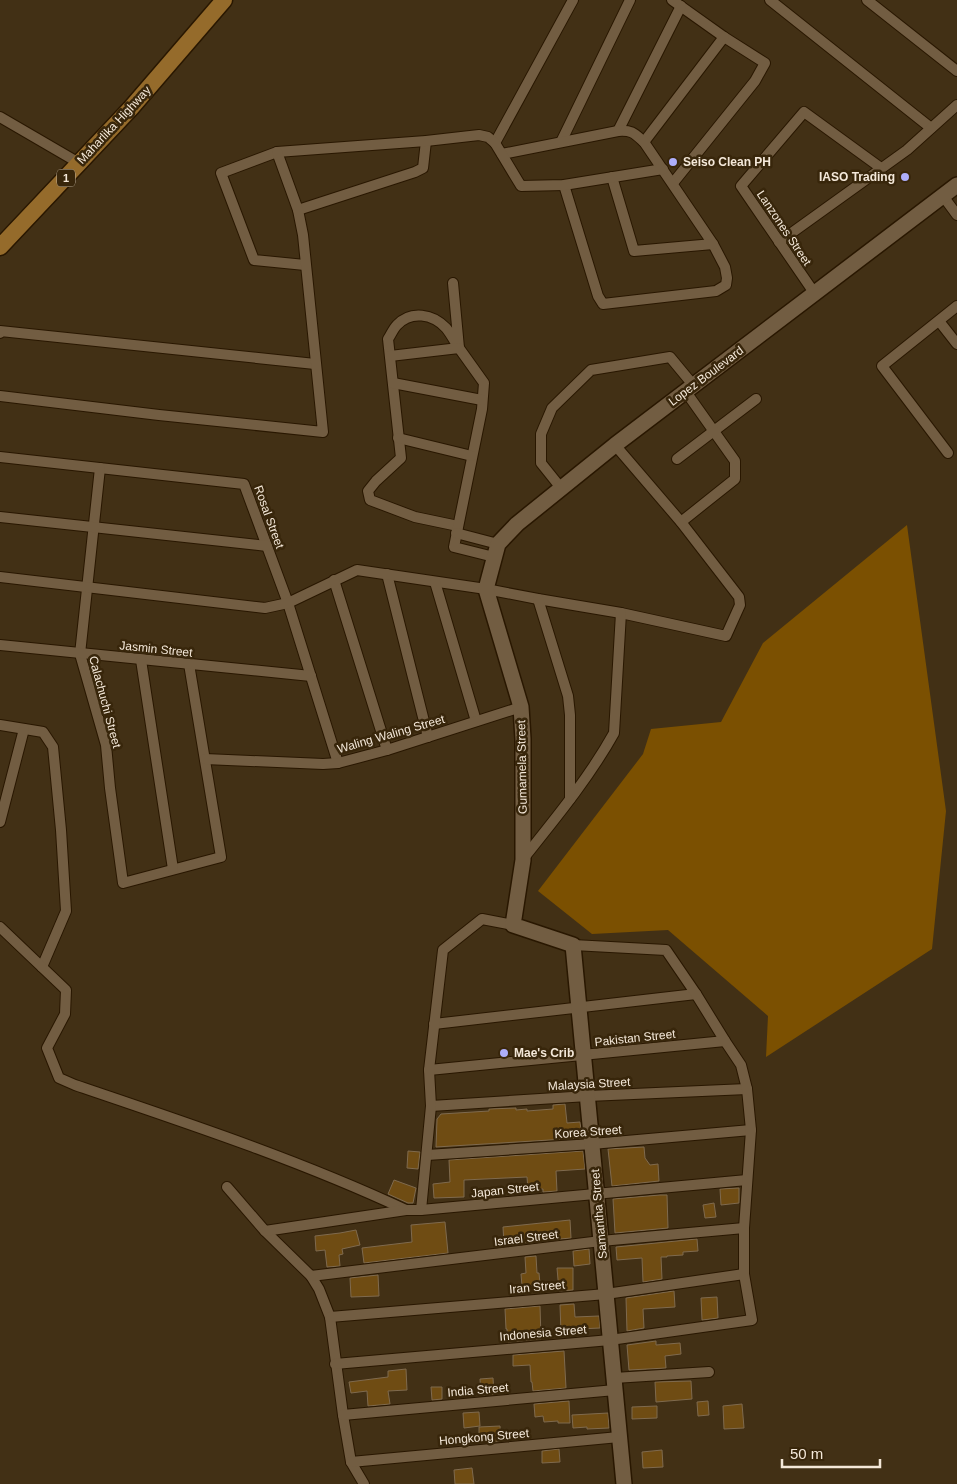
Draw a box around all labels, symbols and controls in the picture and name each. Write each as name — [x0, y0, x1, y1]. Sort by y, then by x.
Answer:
street label: Maharlika Highway — [74, 83, 154, 167]
place label: Seiso Clean PH — [683, 155, 771, 169]
marker: Seiso Clean PH — [667, 156, 679, 168]
road number: 1 — [57, 170, 75, 187]
place label: IASO Trading — [819, 170, 895, 184]
marker: IASO Trading — [899, 171, 911, 183]
street label: Lanzones Street — [754, 188, 815, 269]
street label: Lopez Boulevard — [666, 343, 746, 409]
street label: Rosal Street — [251, 484, 287, 551]
street label: Jasmin Street — [119, 638, 194, 660]
street label: Calachuchi Street — [86, 654, 124, 750]
street label: Waling Waling Street — [336, 712, 447, 756]
street label: Gumamela Street — [514, 719, 530, 814]
street label: Pakistan Street — [594, 1027, 677, 1049]
place label: Mae's Crib — [514, 1046, 574, 1060]
marker: Mae's Crib — [498, 1047, 510, 1059]
street label: Malaysia Street — [547, 1075, 631, 1093]
street label: Korea Street — [554, 1123, 623, 1141]
street label: Samantha Street — [588, 1168, 610, 1259]
street label: Japan Street — [470, 1179, 540, 1201]
street label: Israel Street — [493, 1227, 560, 1249]
street label: Iran Street — [508, 1278, 566, 1296]
street label: Indonesia Street — [499, 1322, 588, 1344]
street label: India Street — [447, 1380, 510, 1400]
street label: Hongkong Street — [439, 1426, 530, 1448]
scale bar — [782, 1436, 880, 1468]
text: 50 m — [790, 1445, 823, 1462]

